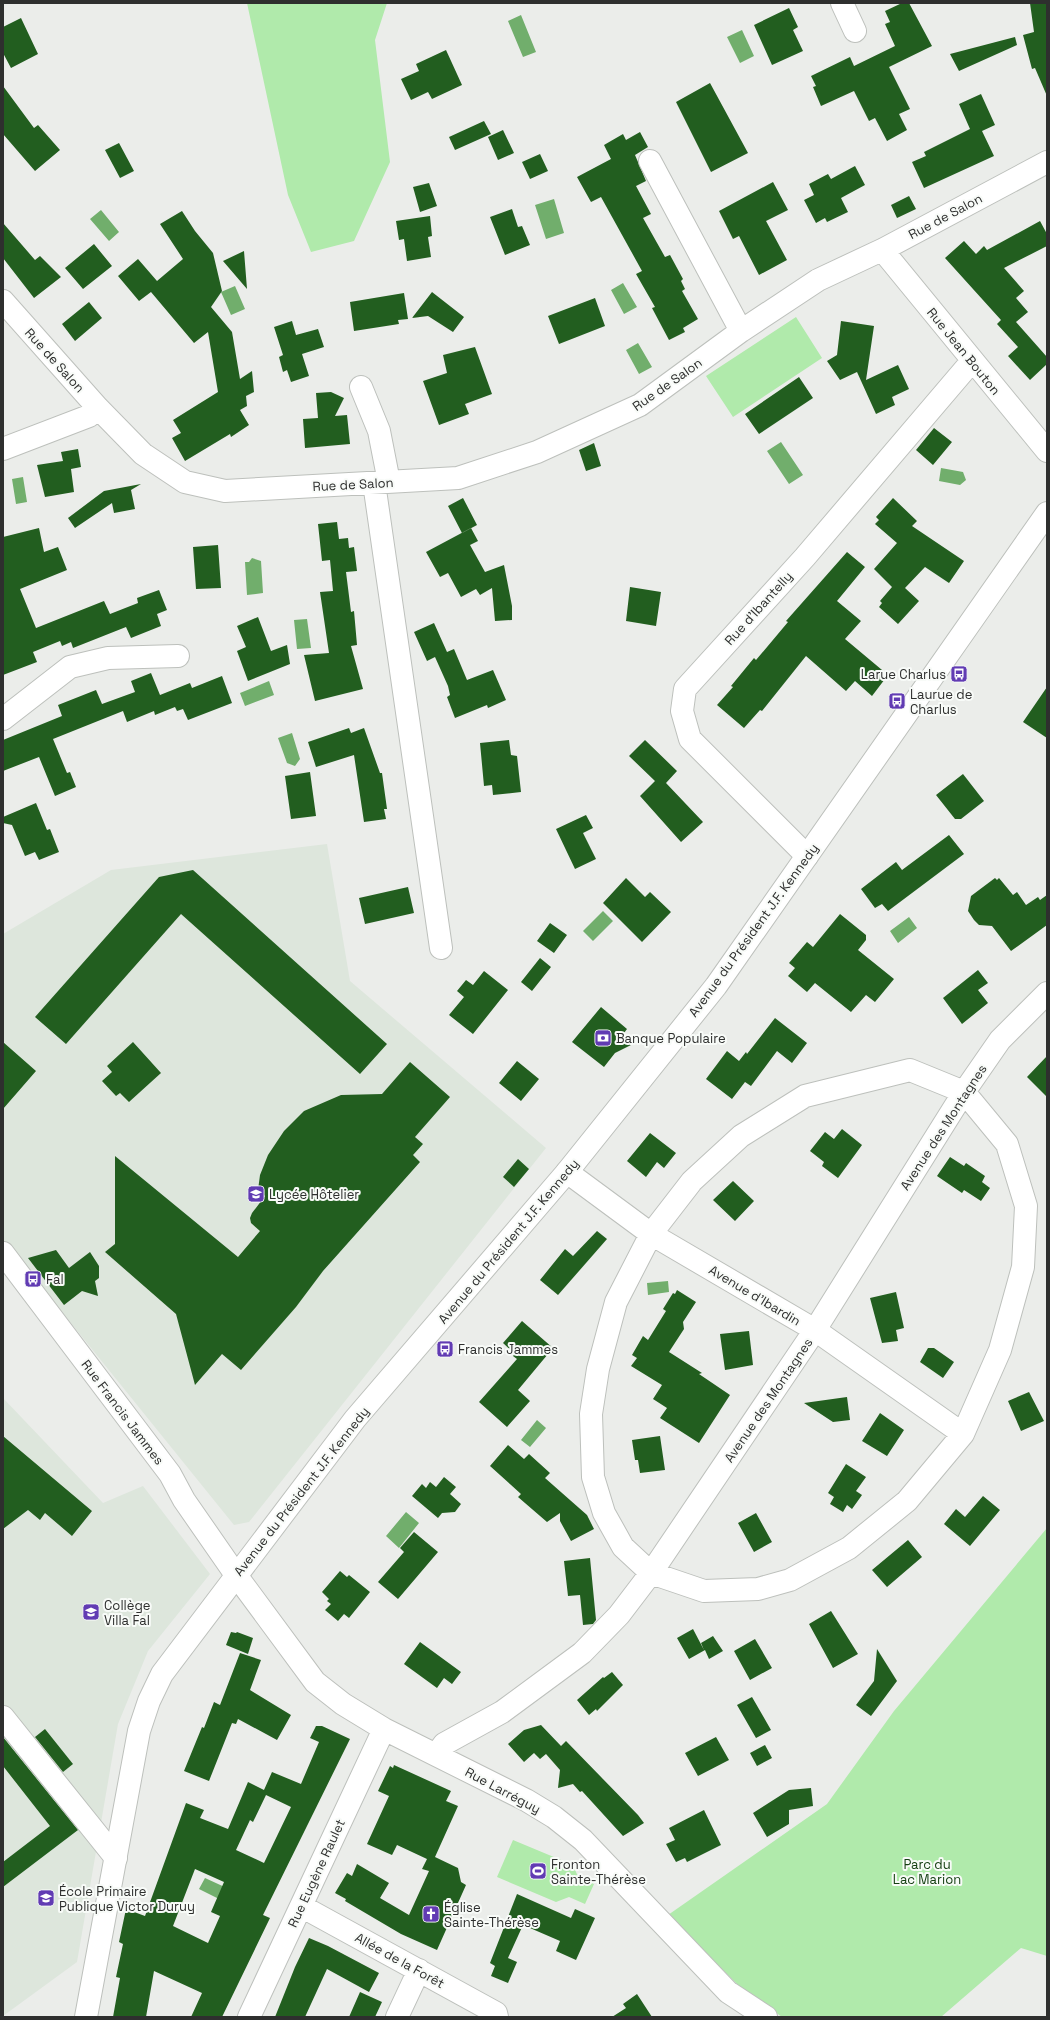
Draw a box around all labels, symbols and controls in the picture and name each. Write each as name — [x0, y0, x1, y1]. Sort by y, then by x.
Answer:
street label: Rue de Salon — [905, 190, 985, 243]
street label: Rue Jean Bouton — [923, 304, 1004, 398]
street label: Rue de Salon — [21, 324, 88, 396]
street label: Rue de Salon — [629, 354, 705, 415]
street label: Rue de Salon — [312, 474, 394, 495]
street label: Rue d'Ibantelly — [721, 568, 796, 649]
bus stop icon: Larue Charlus — [949, 664, 969, 684]
place label: Larue Charlus — [861, 666, 946, 683]
place label: Laurue de Charlus — [910, 686, 972, 718]
bus stop icon: Laurue de Charlus — [887, 691, 907, 711]
street label: Avenue du Président J.F. Kennedy — [685, 840, 822, 1020]
bank icon: Banque Populaire — [593, 1028, 613, 1048]
place label: Banque Populaire — [616, 1030, 726, 1047]
street label: Avenue des Montagnes — [896, 1061, 991, 1193]
street label: Avenue du Président J.F. Kennedy — [434, 1155, 582, 1327]
school or university icon: Lycée Hôtelier — [246, 1184, 266, 1204]
place label: Lycée Hôtelier — [269, 1186, 359, 1203]
street label: Avenue d'Ibardin — [706, 1261, 804, 1330]
bus stop icon: Fal — [23, 1269, 43, 1289]
place label: Fal — [46, 1271, 64, 1288]
street label: Avenue des Montagnes — [720, 1335, 817, 1466]
bus stop icon: Francis Jammes — [435, 1339, 455, 1359]
place label: Francis Jammes — [458, 1341, 558, 1358]
street label: Rue Francis Jammes — [78, 1356, 168, 1468]
street label: Avenue du Président J.F. Kennedy — [230, 1403, 373, 1579]
place label: Collège Villa Fal — [104, 1597, 151, 1629]
school or university icon: Collège Villa Fal — [81, 1602, 101, 1622]
street label: Rue Larréguy — [462, 1763, 544, 1817]
street label: Rue Eugène Raulet — [284, 1816, 349, 1930]
place label: Fronton Sainte-Thérèse — [551, 1856, 646, 1888]
park label: Parc du Lac Marion — [893, 1856, 961, 1888]
sports icon: Fronton Sainte-Thérèse — [528, 1861, 548, 1881]
place label: École Primaire Publique Victor Duruy — [59, 1883, 195, 1915]
school or university icon: École Primaire Publique Victor Duruy — [36, 1888, 56, 1908]
place label: Église Sainte-Thérèse — [444, 1899, 539, 1931]
church icon: Église Sainte-Thérèse — [421, 1904, 441, 1924]
street label: Allée de la Forêt — [352, 1929, 448, 1992]

